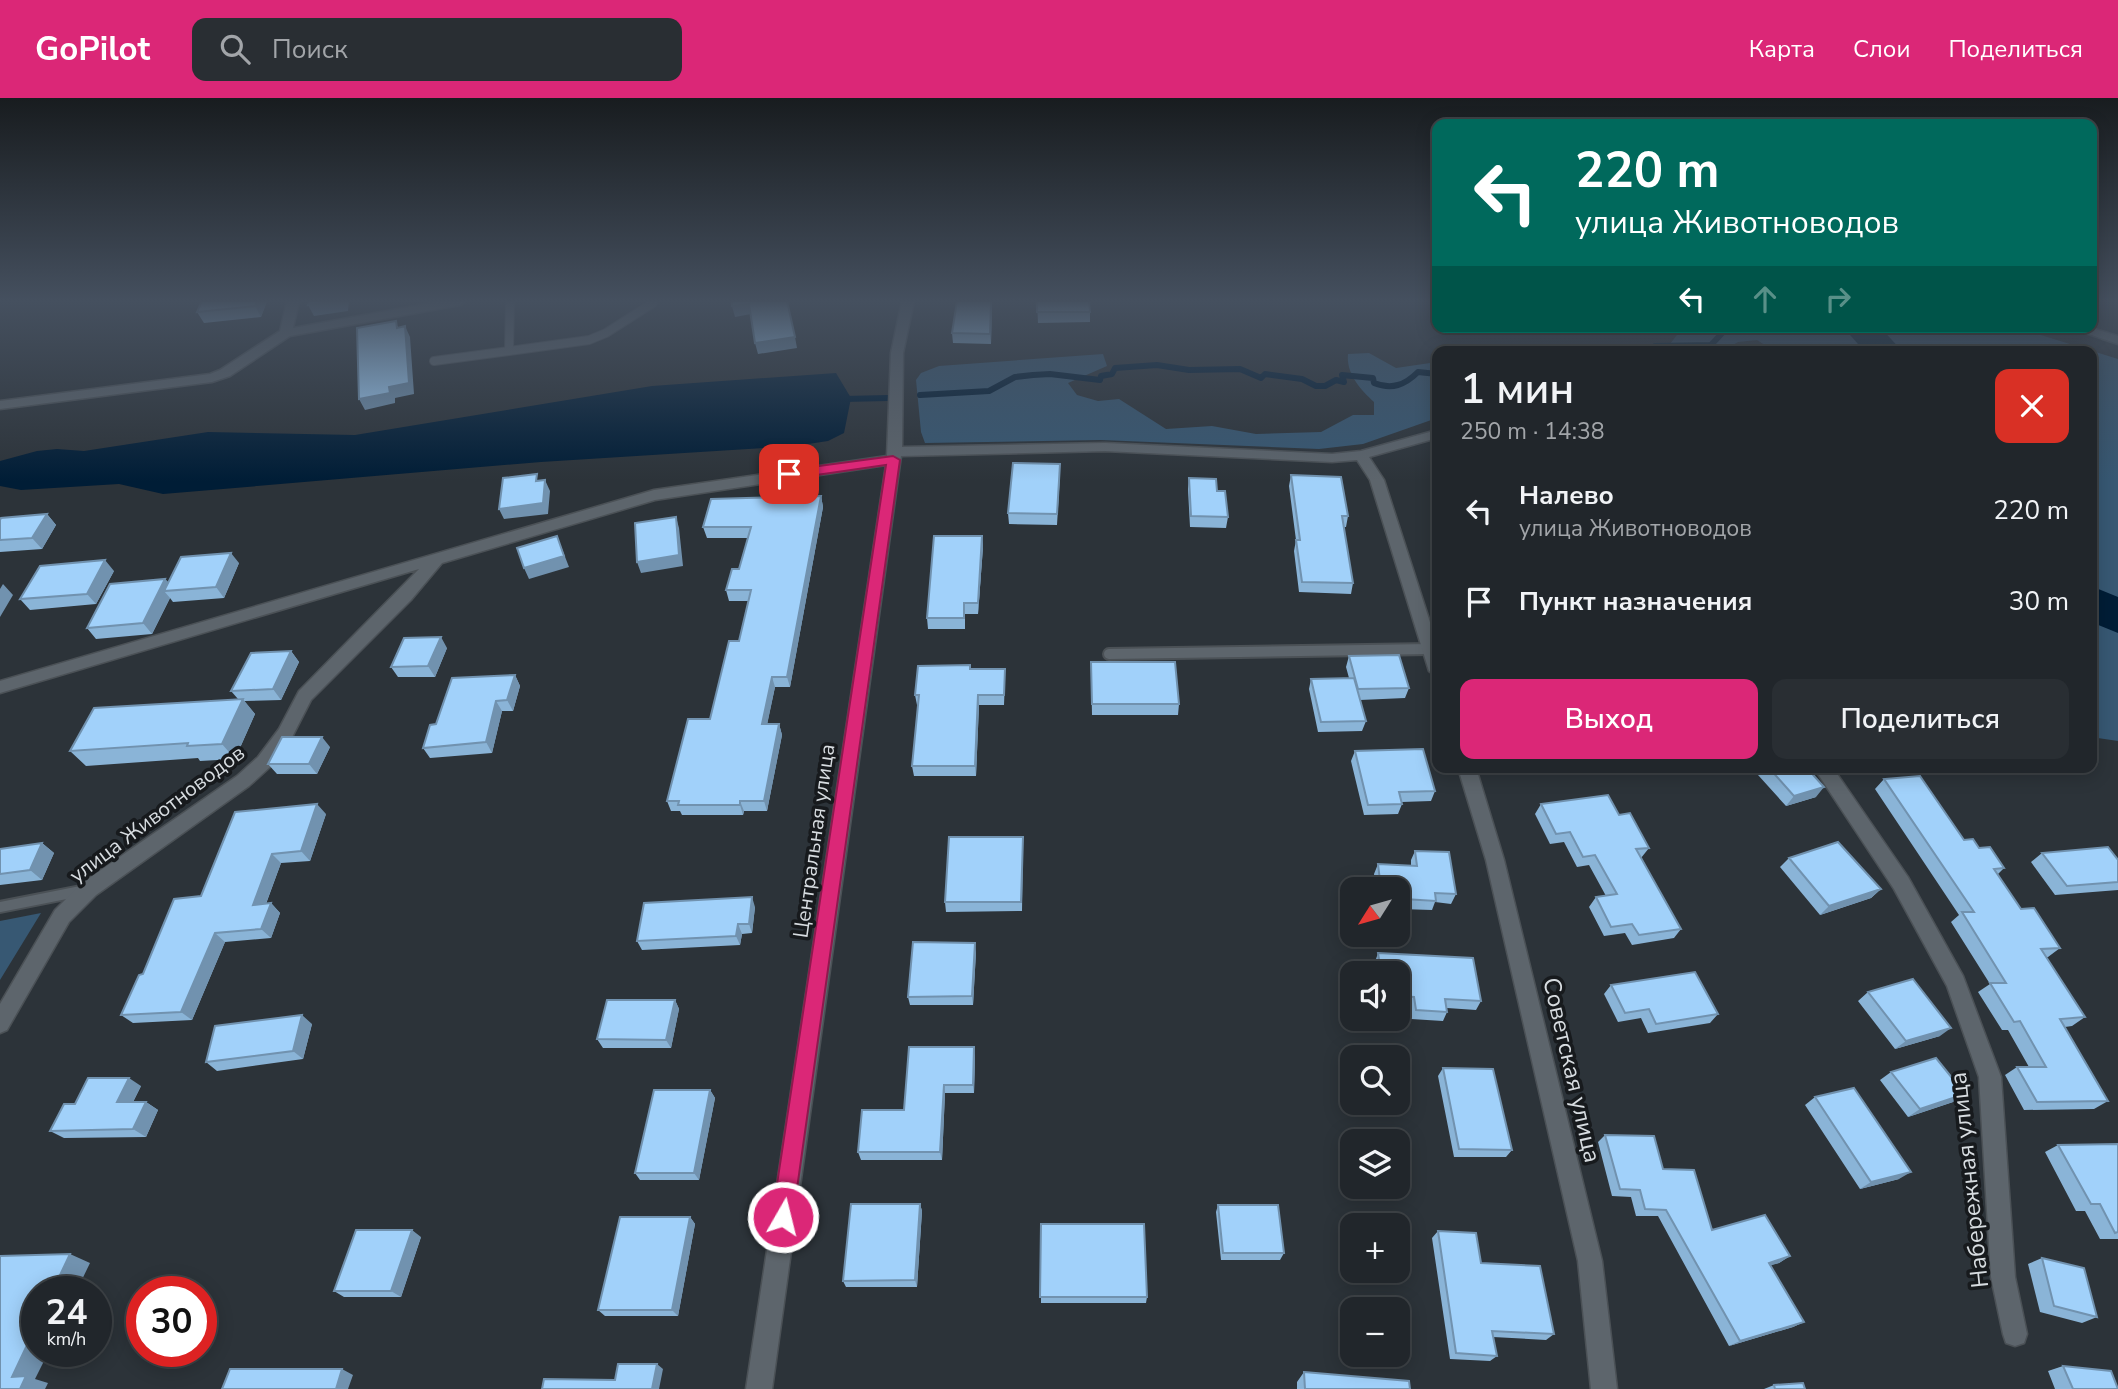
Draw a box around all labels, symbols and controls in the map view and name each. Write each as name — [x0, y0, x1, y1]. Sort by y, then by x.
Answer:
search box — [192, 18, 682, 81]
text: GoPilot — [35, 27, 150, 72]
icon: search — [216, 30, 254, 68]
text: Поиск — [272, 32, 348, 67]
text: Карта — [1749, 33, 1815, 65]
text: Слои — [1853, 33, 1910, 65]
text: Поделиться — [1948, 33, 2083, 65]
text: 220 m — [1575, 137, 1719, 204]
icon: left — [1460, 147, 1551, 238]
text: улица Животноводов — [1575, 201, 1899, 244]
icon: left — [1673, 280, 1711, 318]
icon: ahead — [1746, 280, 1784, 318]
icon: right — [1819, 280, 1857, 318]
text: 1 мин — [1460, 361, 1574, 418]
button: close — [1995, 369, 2069, 443]
text: 250 m · 14:38 — [1460, 416, 1605, 447]
pin — [759, 444, 819, 504]
icon: arrive — [770, 455, 808, 493]
text: Налево — [1519, 478, 1614, 513]
icon: left — [1460, 492, 1498, 530]
text: 220 m — [1993, 493, 2069, 528]
text: улица Животноводов — [1519, 513, 1752, 544]
icon: arrive — [1460, 583, 1498, 621]
text: Пункт назначения — [1519, 584, 1752, 619]
text: 30 m — [2009, 584, 2069, 619]
button: Выход — [1460, 679, 1758, 759]
button: Поделиться — [1772, 679, 2069, 759]
street label: улица Животноводов — [64, 739, 250, 889]
street label: Центральная улица — [787, 742, 841, 940]
north arrow — [1340, 877, 1410, 947]
map controls — [1340, 877, 1410, 1367]
button: sound — [1340, 961, 1410, 1031]
street label: Советская улица — [1535, 974, 1609, 1166]
button: search — [1340, 1045, 1410, 1115]
street label: Набережная улица — [1942, 1070, 1996, 1290]
button: layers — [1340, 1129, 1410, 1199]
position arrow — [746, 1180, 820, 1254]
button: + — [1340, 1213, 1410, 1283]
speed limit sign: 30 — [126, 1276, 217, 1367]
text: 24 — [45, 1289, 88, 1336]
button: − — [1340, 1297, 1410, 1367]
text: km/h — [47, 1327, 86, 1351]

